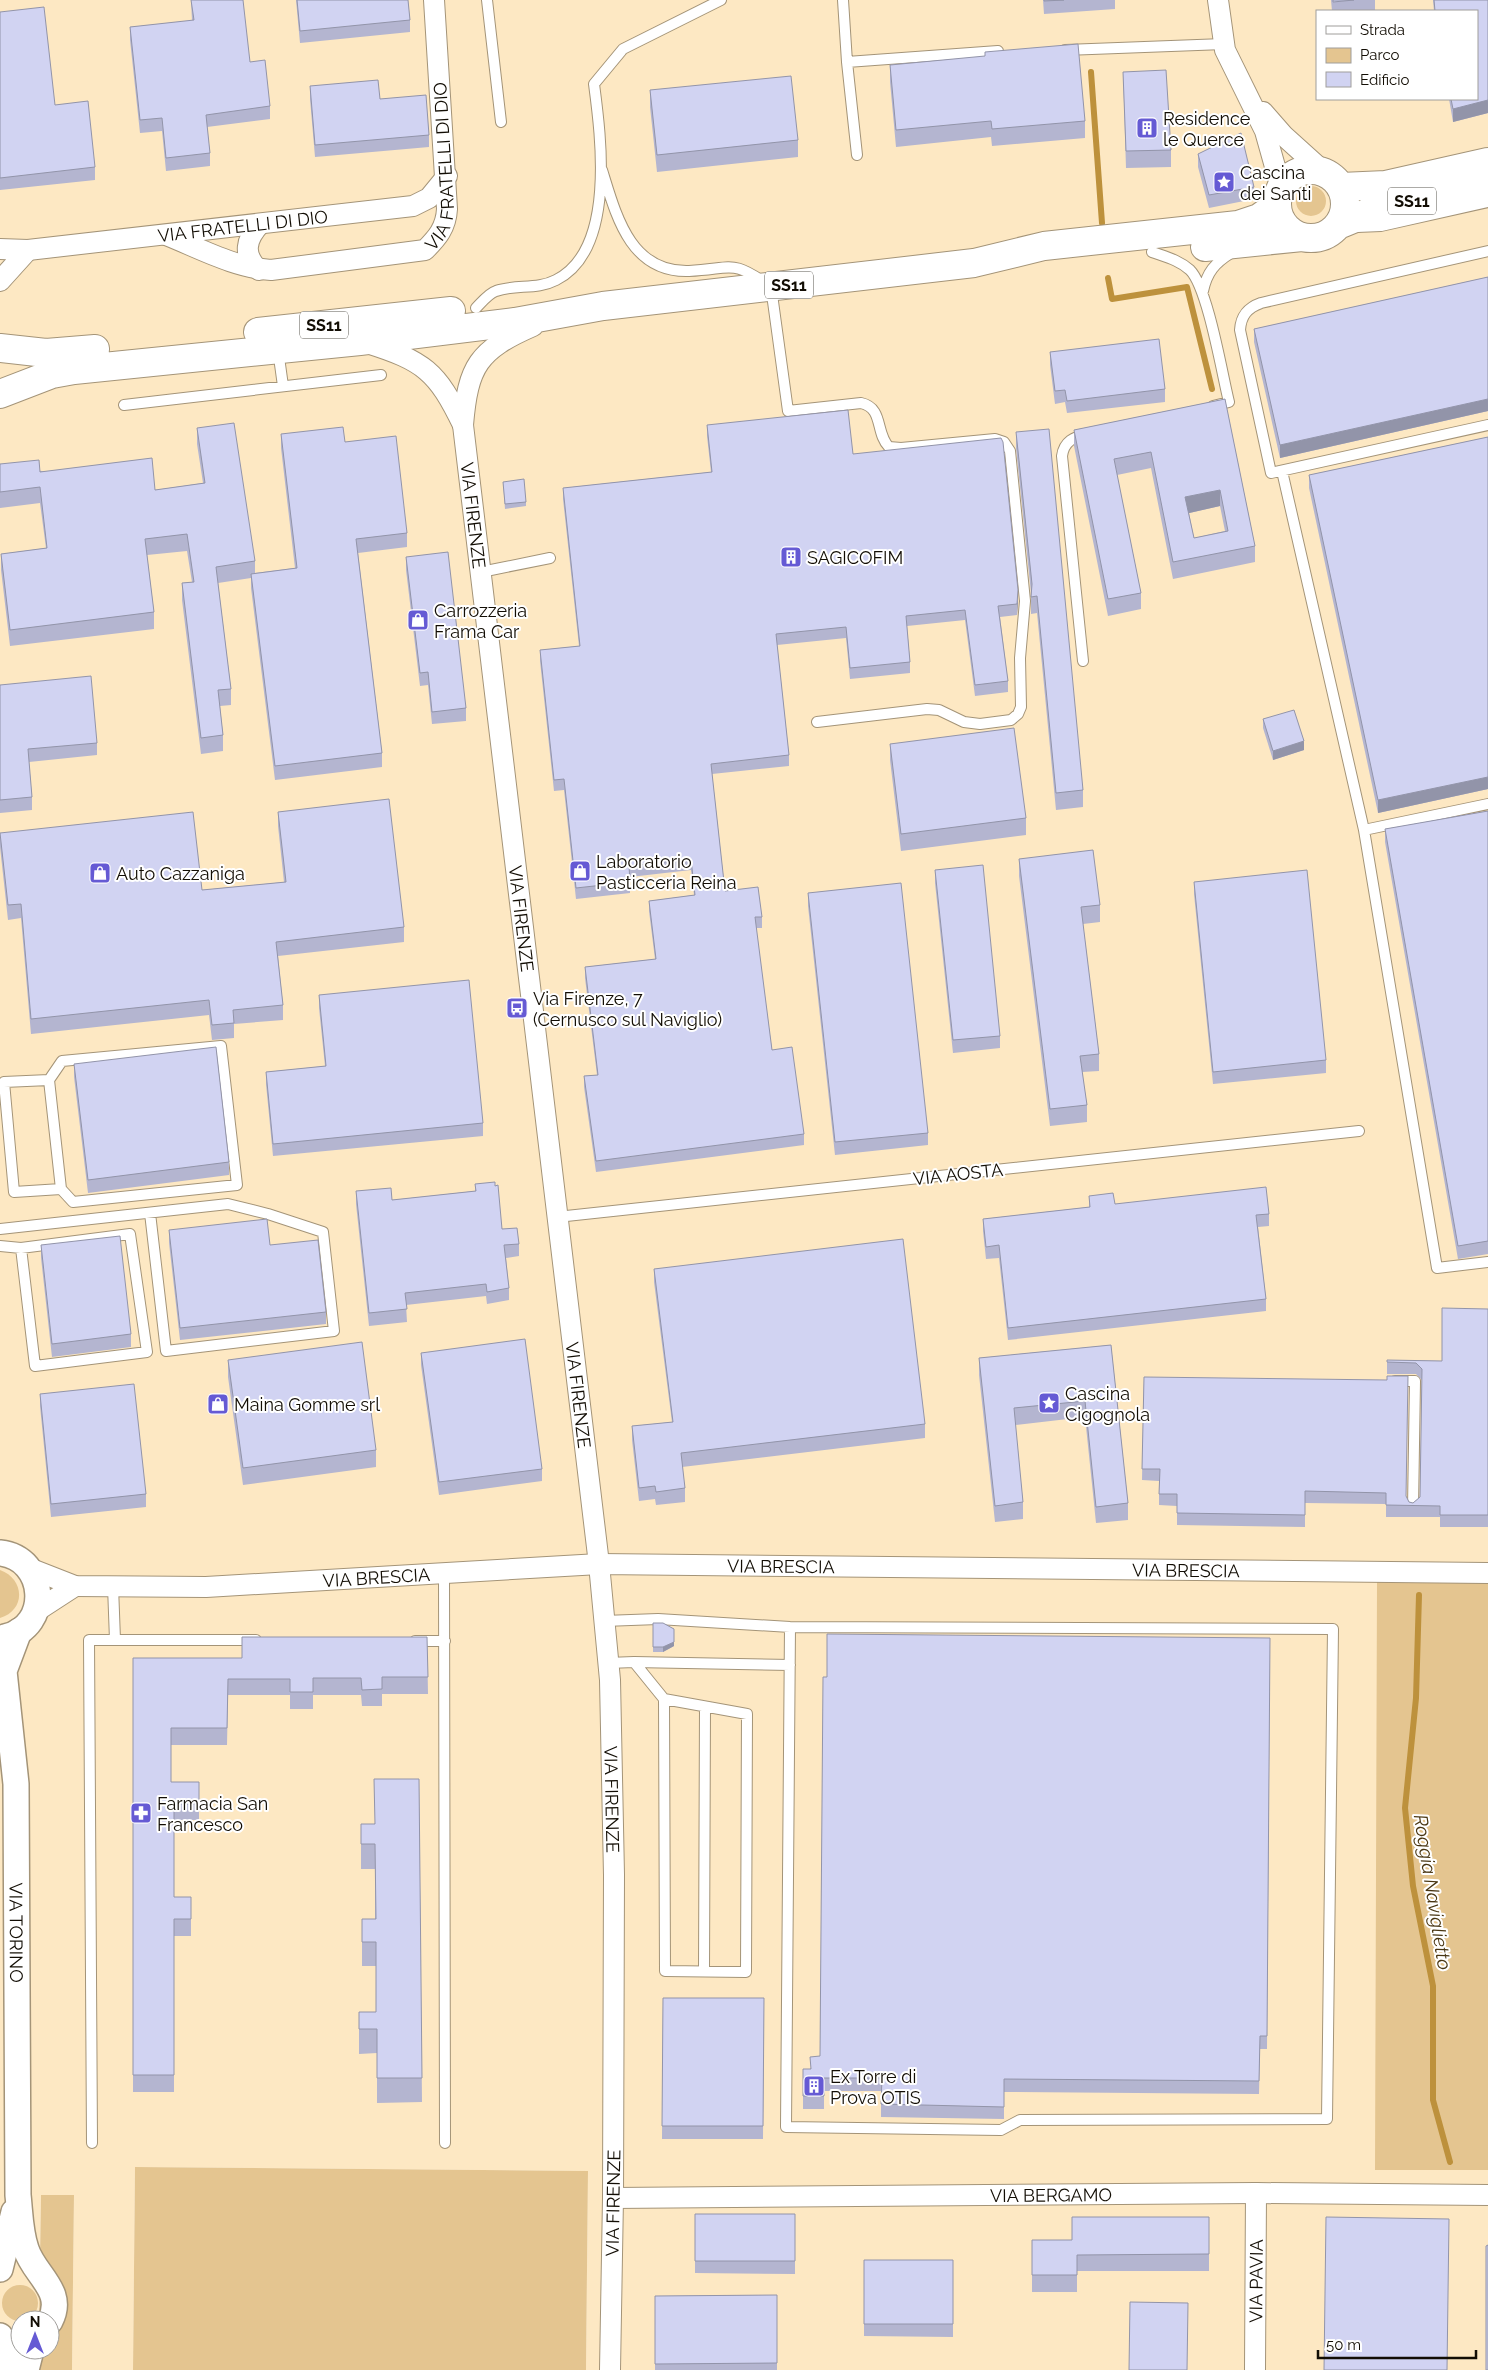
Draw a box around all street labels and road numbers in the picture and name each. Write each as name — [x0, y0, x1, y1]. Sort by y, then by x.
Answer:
street label: VIA FRATELLI DI DIO — [420, 81, 458, 254]
road number: SS11 — [1388, 188, 1436, 215]
street label: VIA FRATELLI DI DIO — [156, 205, 329, 246]
road number: SS11 — [765, 272, 813, 298]
road number: SS11 — [300, 312, 348, 338]
street label: VIA FIRENZE — [457, 461, 491, 570]
street label: VIA FIRENZE — [505, 864, 539, 973]
street label: VIA AOSTA — [912, 1159, 1004, 1189]
street label: VIA FIRENZE — [562, 1341, 596, 1449]
street label: VIA BRESCIA — [727, 1555, 835, 1577]
street label: VIA BRESCIA — [1132, 1559, 1240, 1581]
street label: VIA BRESCIA — [322, 1563, 431, 1591]
street label: VIA FIRENZE — [601, 1746, 624, 1853]
street label: VIA TORINO — [6, 1883, 27, 1983]
street label: VIA FIRENZE — [602, 2149, 624, 2257]
street label: VIA BERGAMO — [990, 2184, 1112, 2206]
street label: VIA PAVIA — [1245, 2239, 1266, 2323]

